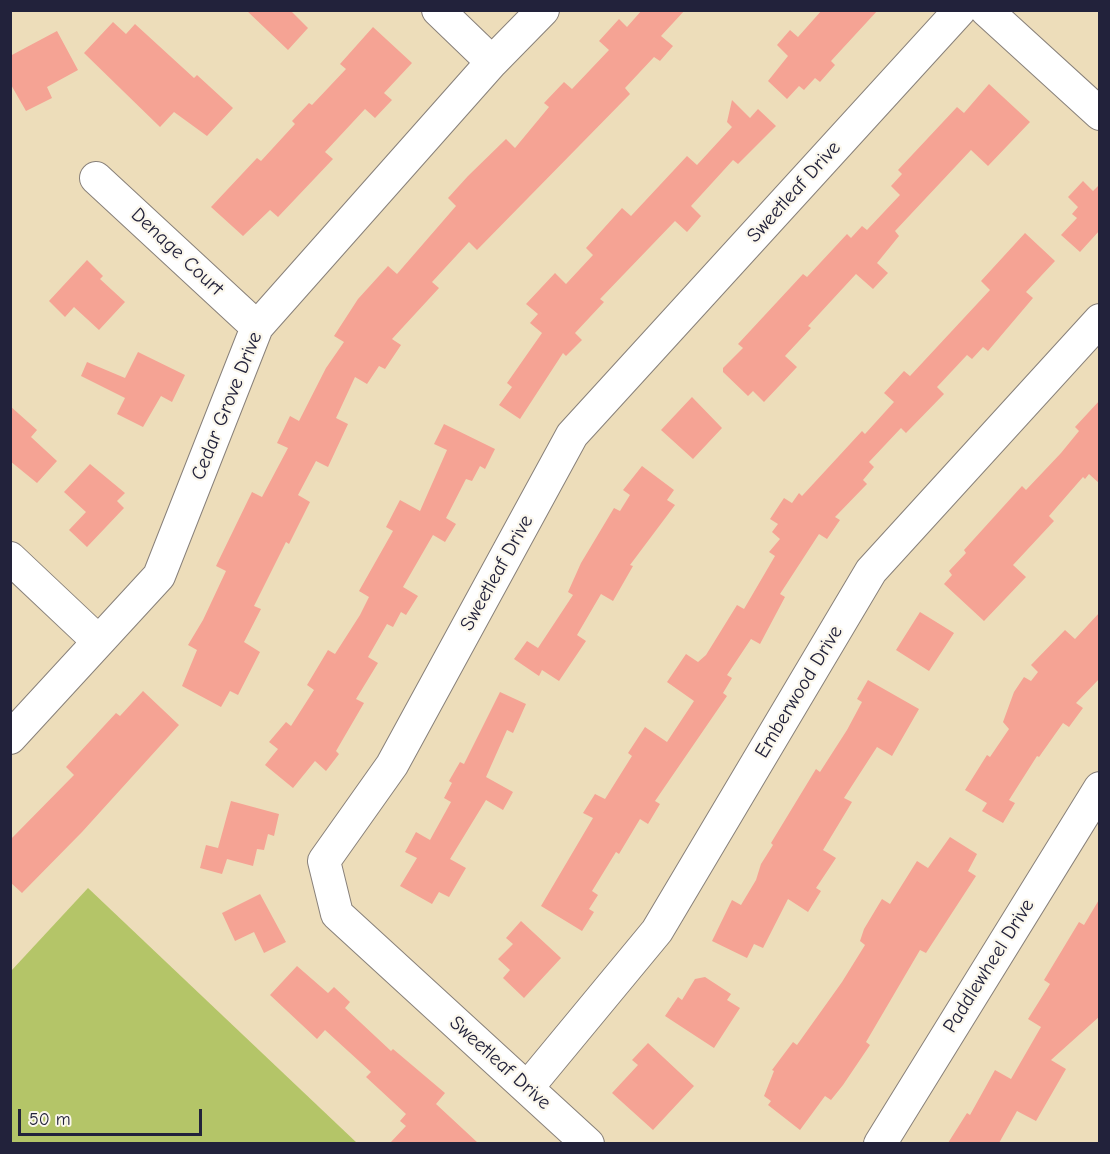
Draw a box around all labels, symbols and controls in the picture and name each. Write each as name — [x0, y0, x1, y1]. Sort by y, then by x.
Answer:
street label: Sweetleaf Drive — [742, 136, 846, 248]
street label: Denage Court — [126, 203, 228, 301]
street label: Cedar Grove Drive — [186, 328, 268, 484]
street label: Sweetleaf Drive — [455, 511, 539, 635]
street label: Emberwood Drive — [750, 621, 848, 763]
street label: Paddlewheel Drive — [938, 895, 1040, 1037]
street label: Sweetleaf Drive — [444, 1011, 556, 1115]
scale bar — [21, 1097, 206, 1135]
text: 50 m — [29, 1109, 71, 1130]

